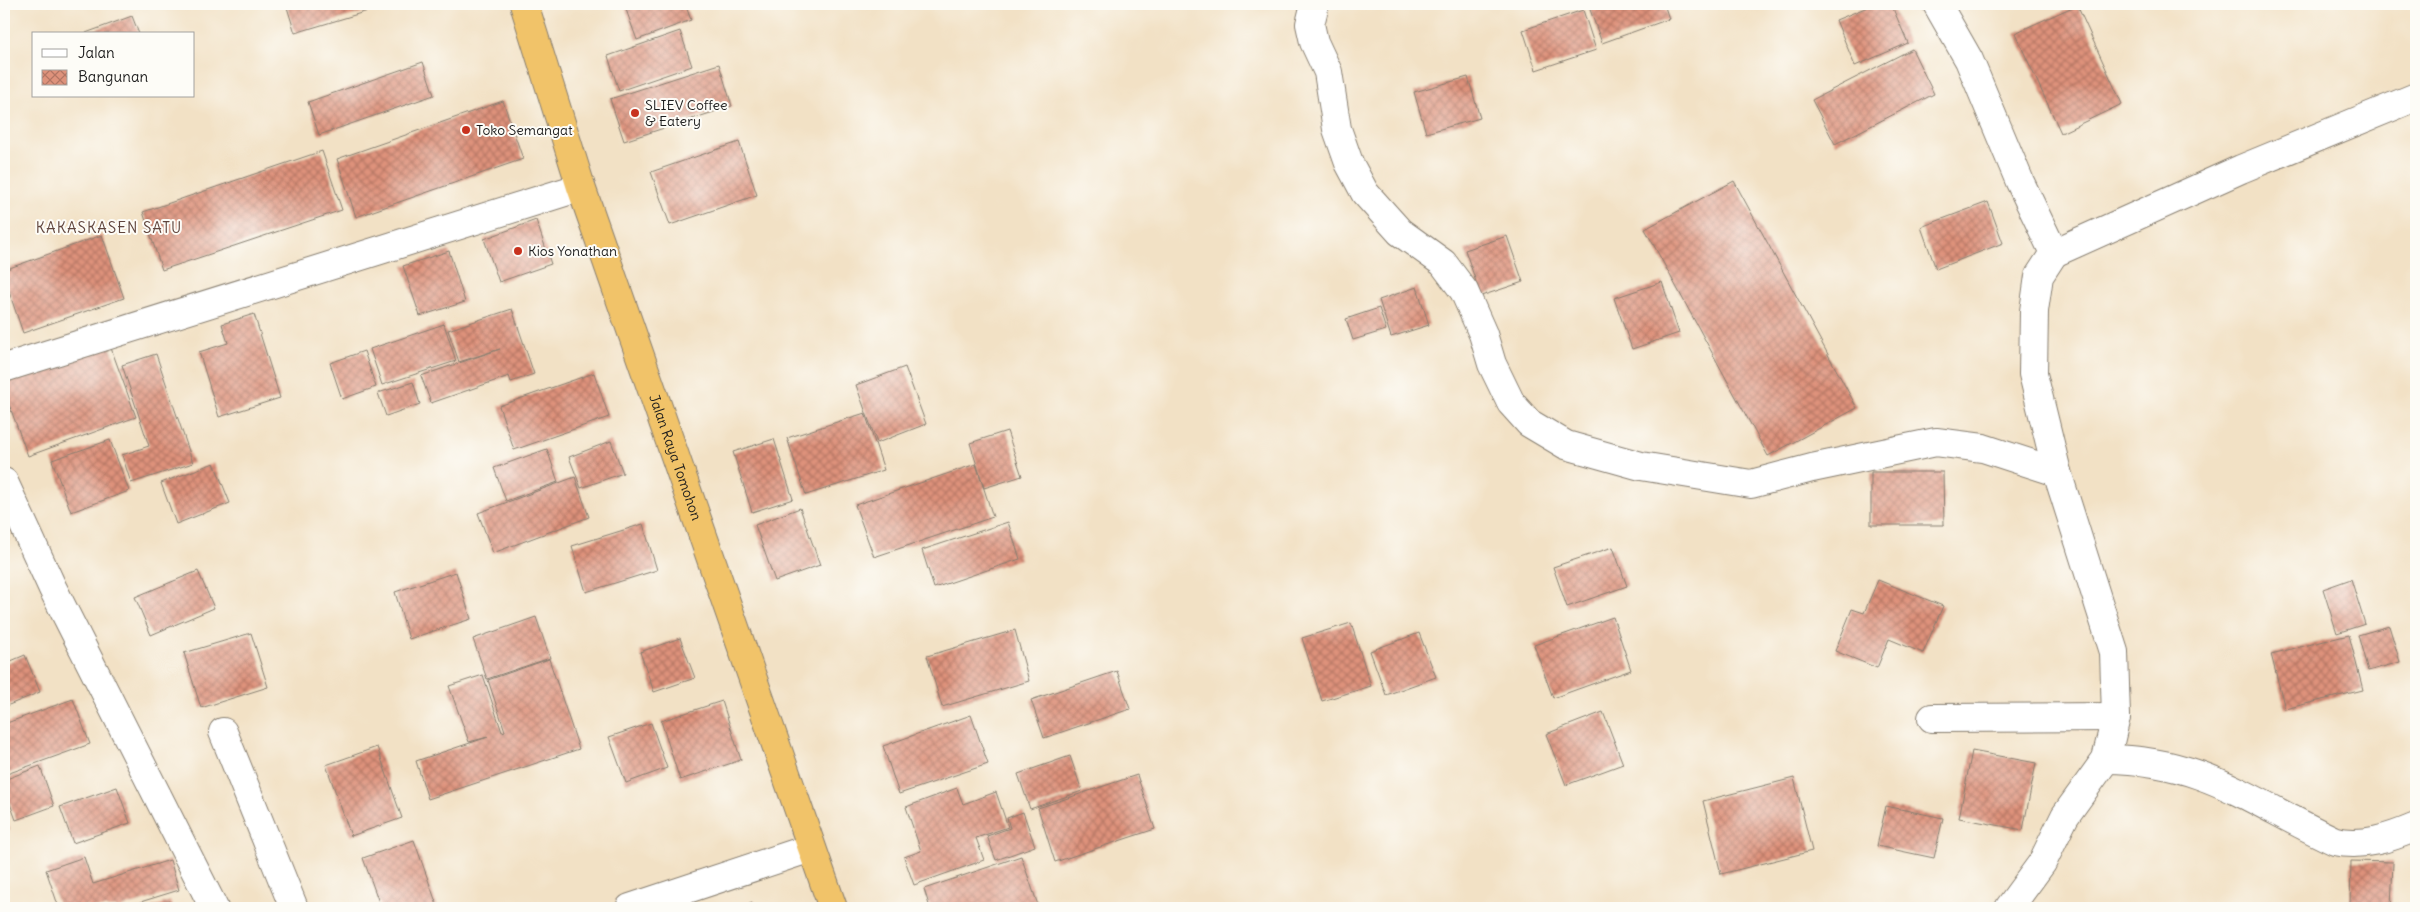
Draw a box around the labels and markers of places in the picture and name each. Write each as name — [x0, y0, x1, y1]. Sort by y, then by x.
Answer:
place label: SLIEV Coffee & Eatery — [645, 96, 728, 130]
marker: SLIEV Coffee & Eatery — [629, 107, 641, 119]
place label: Toko Semangat — [476, 121, 573, 139]
marker: Toko Semangat — [460, 124, 472, 136]
place label: Kios Yonathan — [528, 242, 617, 260]
marker: Kios Yonathan — [512, 245, 524, 257]

